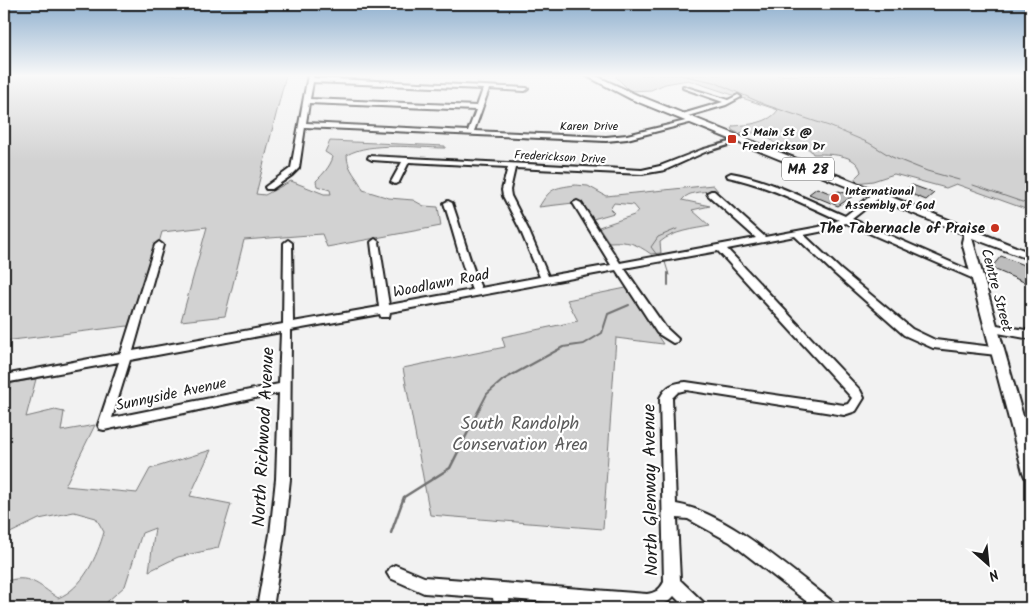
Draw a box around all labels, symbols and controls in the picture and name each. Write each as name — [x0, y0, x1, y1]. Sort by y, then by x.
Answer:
street label: Karen Drive — [560, 117, 619, 136]
place label: S Main St @ Frederickson Dr — [742, 123, 826, 156]
marker: S Main St @ Frederickson Dr — [726, 133, 738, 145]
street label: Frederickson Drive — [514, 146, 607, 169]
road number: MA 28 — [782, 157, 834, 180]
place label: International Assembly of God — [845, 182, 935, 215]
marker: International Assembly of God — [829, 192, 841, 204]
place label: The Tabernacle of Praise — [819, 217, 986, 241]
marker: The Tabernacle of Praise — [989, 222, 1001, 234]
street label: Centre Street — [973, 246, 1019, 335]
street label: Woodlawn Road — [391, 263, 492, 305]
street label: North Richwood Avenue — [245, 346, 284, 528]
street label: Sunnyside Avenue — [114, 371, 229, 418]
street label: North Glenway Avenue — [635, 404, 668, 576]
park label: South Randolph Conservation Area — [452, 410, 588, 460]
north arrow — [962, 540, 1012, 590]
text: N — [984, 563, 1002, 587]

